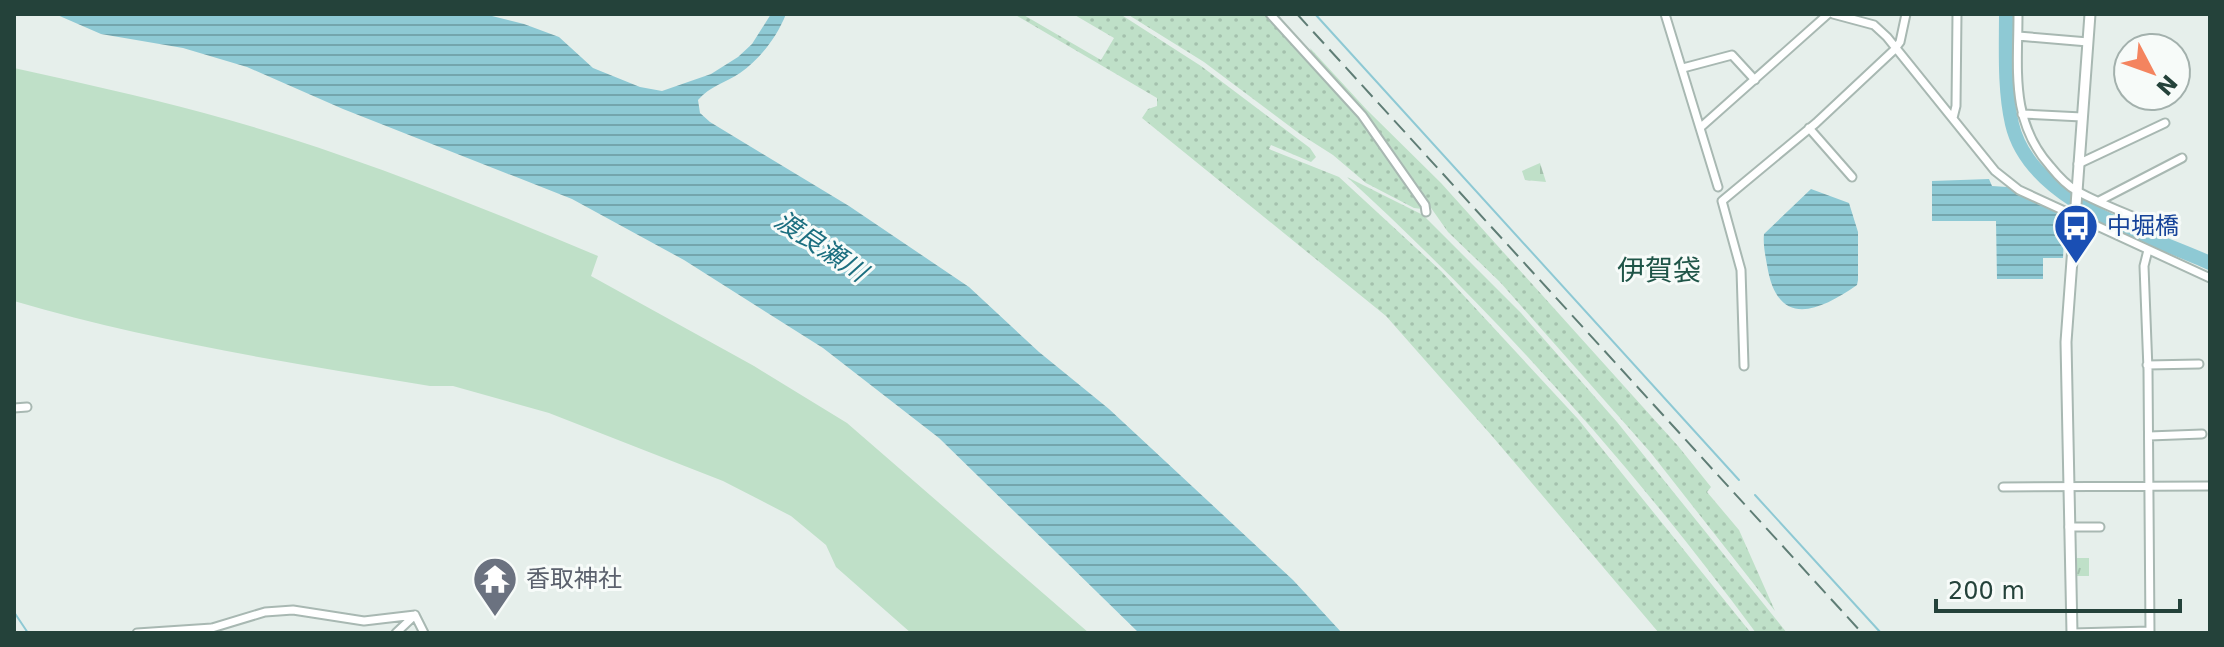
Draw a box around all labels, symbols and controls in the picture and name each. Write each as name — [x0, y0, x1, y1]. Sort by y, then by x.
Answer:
north arrow — [2112, 32, 2192, 112]
text: N — [2151, 70, 2182, 100]
bus stop icon: 中堀橋 — [2052, 202, 2100, 265]
water label: 渡良瀬川 — [769, 204, 875, 289]
place label: 中堀橋 — [2107, 212, 2179, 240]
district label: 伊賀袋 — [1617, 254, 1701, 287]
temple icon: 香取神社 — [471, 555, 519, 618]
scale bar — [1936, 563, 2180, 613]
place label: 香取神社 — [526, 565, 622, 593]
text: 200 m — [1948, 577, 2025, 605]

